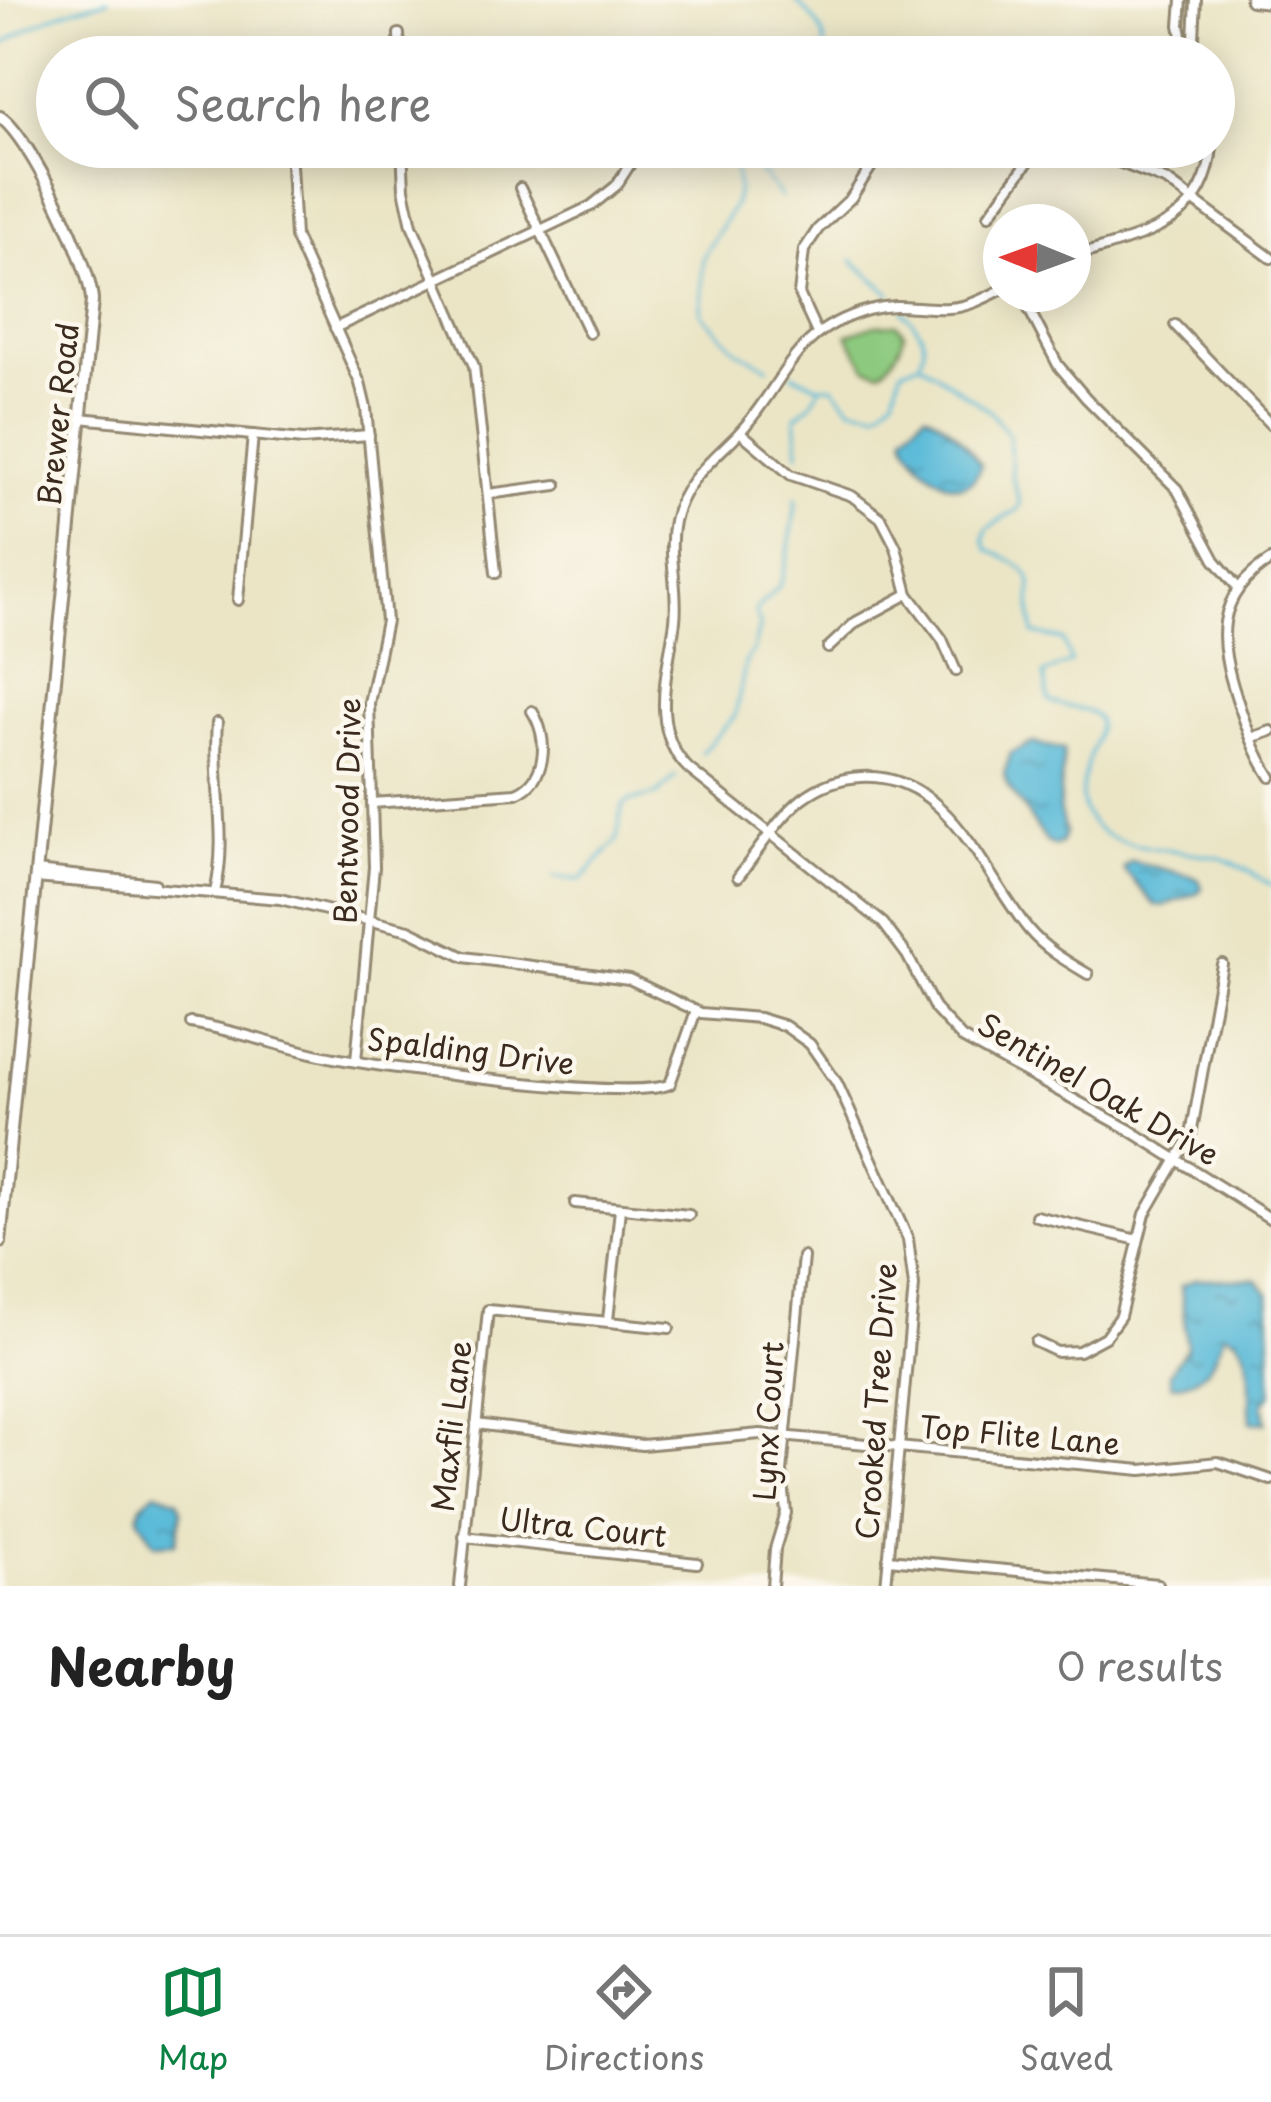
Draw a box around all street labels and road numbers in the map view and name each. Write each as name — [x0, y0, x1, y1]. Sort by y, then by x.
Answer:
street label: Brewer Road — [25, 320, 89, 508]
street label: Bentwood Drive — [322, 698, 370, 924]
street label: Sentinel Oak Drive — [970, 1000, 1228, 1176]
street label: Spalding Drive — [365, 1015, 577, 1085]
street label: Crooked Tree Drive — [843, 1261, 907, 1541]
street label: Maxfli Lane — [419, 1338, 481, 1514]
street label: Lynx Court — [740, 1340, 794, 1502]
street label: Top Flite Lane — [918, 1403, 1122, 1465]
street label: Ultra Court — [497, 1495, 669, 1557]

